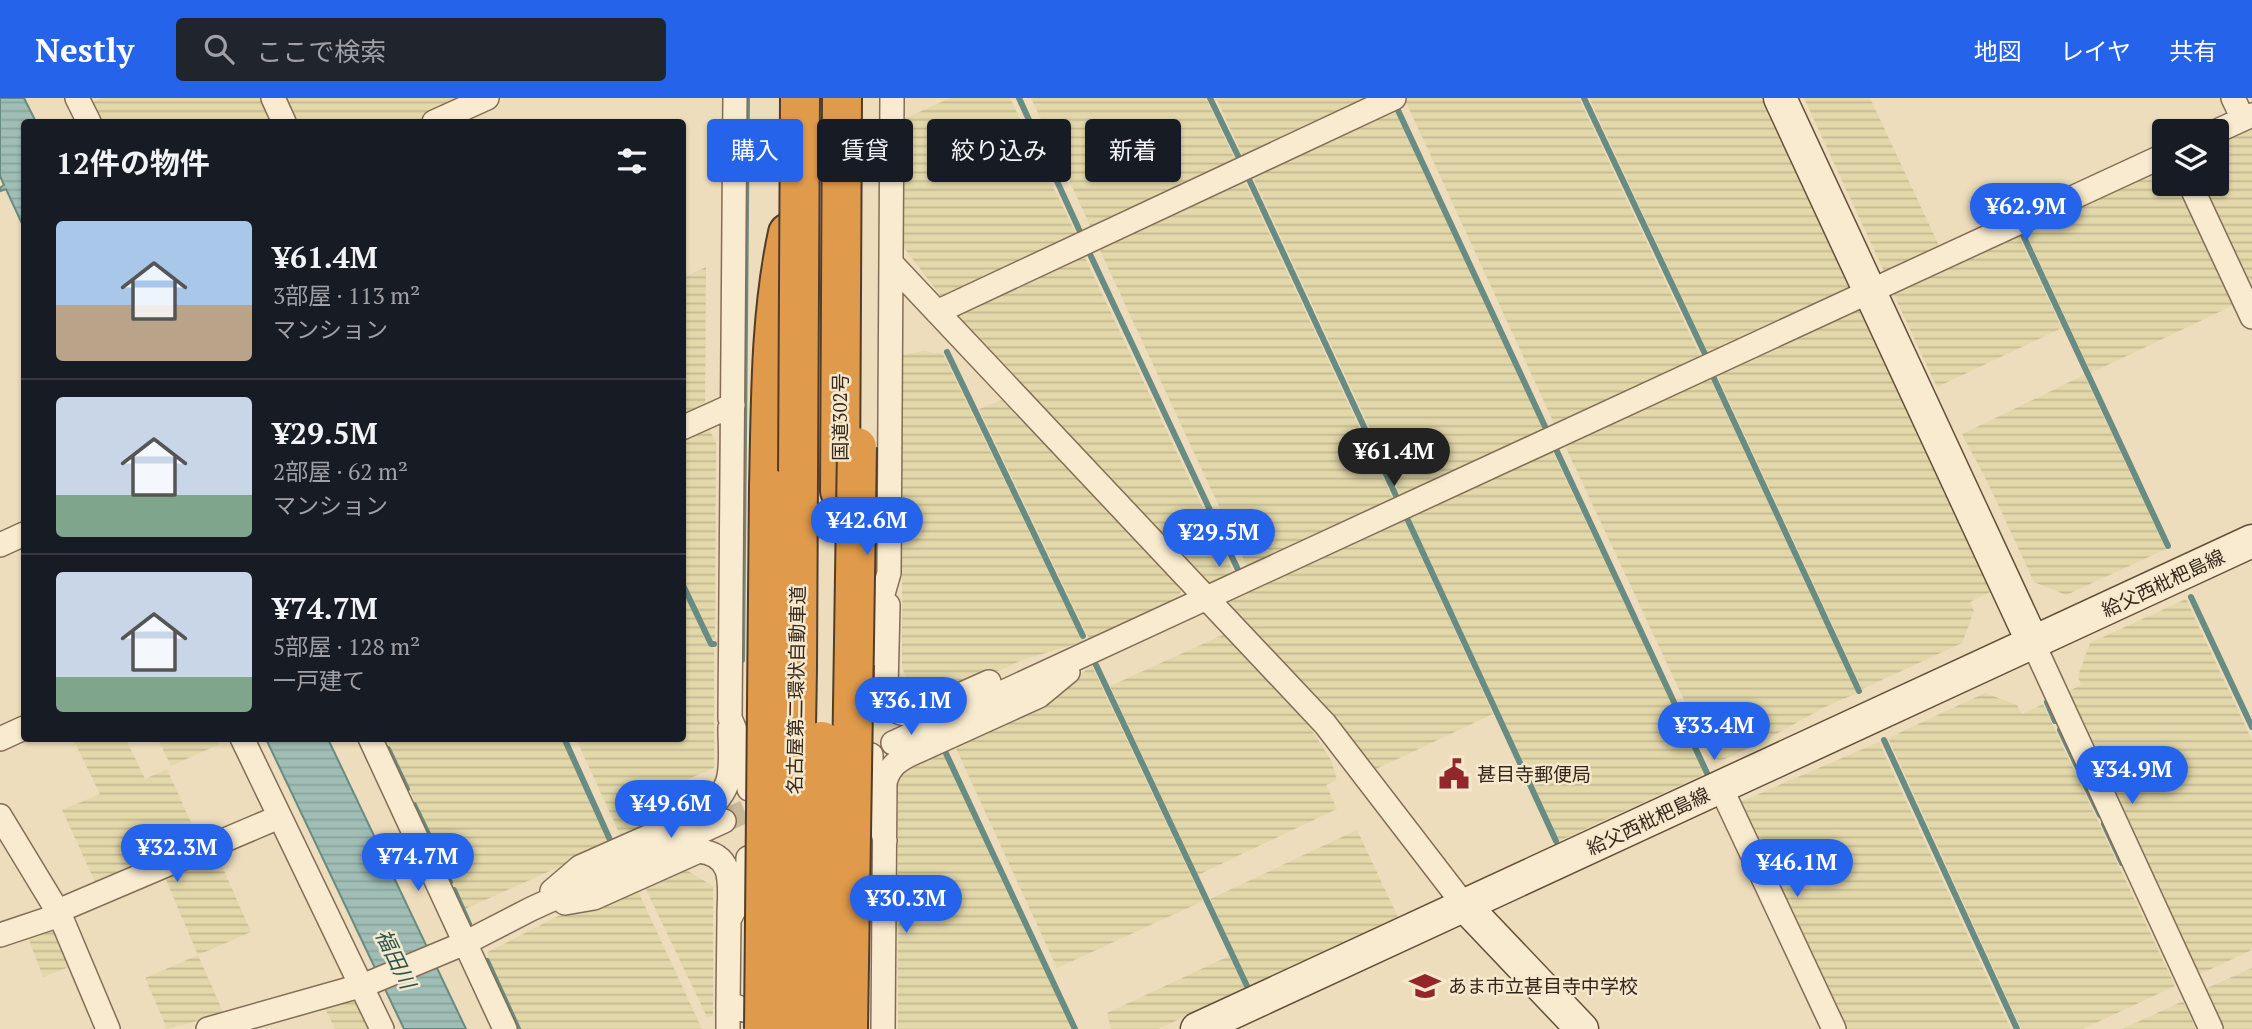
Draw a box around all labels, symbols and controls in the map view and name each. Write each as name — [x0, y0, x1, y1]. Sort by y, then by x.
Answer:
search box — [176, 18, 666, 81]
text: Nestly — [35, 28, 134, 71]
icon: search — [200, 30, 238, 68]
text: ここで検索 — [256, 34, 386, 68]
text: 地図 — [1974, 35, 2022, 67]
text: レイヤ — [2060, 35, 2131, 67]
text: 共有 — [2169, 35, 2217, 67]
chip: 購入 — [707, 119, 803, 182]
chip: 賃貸 — [817, 119, 913, 182]
chip: 絞り込み — [927, 119, 1071, 182]
chip: 新着 — [1085, 119, 1181, 182]
map controls — [2152, 119, 2229, 196]
button: layers — [2152, 119, 2229, 196]
icon: filters — [613, 142, 651, 180]
text: 12件の物件 — [56, 143, 210, 183]
pin: ¥62.9M — [1969, 184, 2083, 243]
text: ¥62.9M — [1986, 190, 2066, 221]
text: ¥61.4M — [273, 237, 378, 277]
icon: home — [112, 249, 196, 333]
text: 3部屋 · 113 m² — [273, 280, 420, 311]
text: マンション — [273, 314, 388, 345]
street label: 国道302号 — [827, 373, 852, 461]
text: ¥29.5M — [273, 413, 378, 453]
icon: home — [112, 425, 196, 509]
pin: ¥61.4M — [1337, 428, 1451, 488]
text: ¥61.4M — [1354, 435, 1434, 466]
text: 2部屋 · 62 m² — [273, 456, 408, 487]
text: マンション — [273, 490, 388, 521]
pin: ¥42.6M — [810, 498, 924, 557]
text: ¥42.6M — [827, 504, 907, 535]
pin: ¥29.5M — [1162, 510, 1276, 569]
text: ¥29.5M — [1179, 516, 1259, 547]
street label: 給父西枇杷島線 — [2097, 543, 2228, 622]
street label: 名古屋第二環状自動車道 — [781, 585, 810, 795]
text: ¥74.7M — [273, 588, 378, 628]
icon: home — [112, 600, 196, 684]
text: 5部屋 · 128 m² — [273, 631, 420, 662]
text: 一戸建て — [273, 665, 365, 696]
pin: ¥36.1M — [854, 678, 968, 737]
text: ¥36.1M — [871, 684, 951, 715]
pin: ¥33.4M — [1657, 702, 1771, 762]
text: ¥33.4M — [1674, 709, 1754, 740]
pin: ¥34.9M — [2075, 746, 2189, 806]
text: ¥34.9M — [2092, 753, 2172, 784]
public building icon: 甚目寺郵便局 — [1437, 757, 1471, 791]
place label: 甚目寺郵便局 — [1477, 761, 1591, 786]
pin: ¥49.6M — [614, 780, 728, 840]
street label: 給父西枇杷島線 — [1582, 781, 1713, 860]
text: ¥49.6M — [631, 787, 711, 818]
pin: ¥32.3M — [120, 824, 234, 884]
text: ¥32.3M — [137, 831, 217, 862]
pin: ¥74.7M — [361, 834, 475, 893]
text: ¥74.7M — [378, 840, 458, 871]
pin: ¥46.1M — [1740, 840, 1854, 899]
text: ¥46.1M — [1757, 846, 1837, 877]
pin: ¥30.3M — [849, 876, 963, 935]
text: ¥30.3M — [866, 882, 946, 913]
water label: 福田川 — [370, 924, 423, 995]
school or university icon: あま市立甚目寺中学校 — [1408, 969, 1442, 1003]
place label: あま市立甚目寺中学校 — [1448, 973, 1638, 998]

